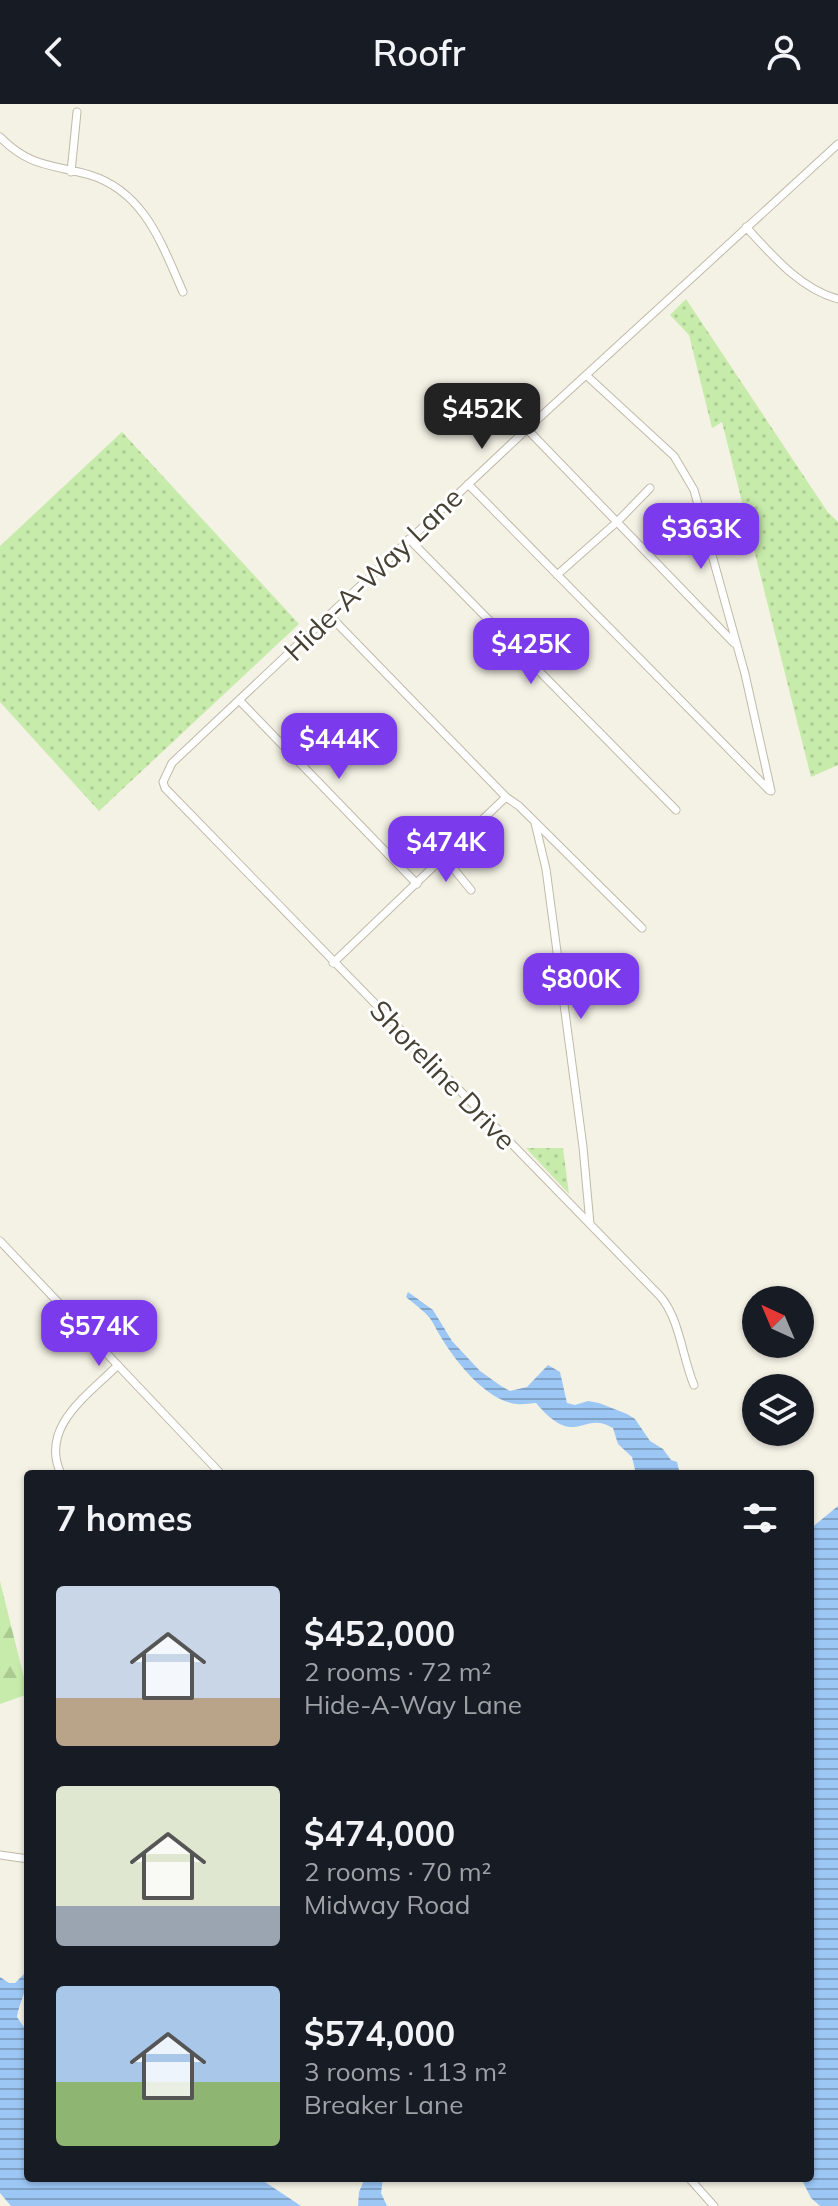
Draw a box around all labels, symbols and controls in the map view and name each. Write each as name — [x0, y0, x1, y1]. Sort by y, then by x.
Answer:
icon: back — [32, 30, 76, 74]
text: Roofr — [373, 30, 465, 75]
icon: person — [762, 30, 806, 74]
pin: $452K — [426, 383, 538, 451]
text: $452K — [442, 392, 522, 425]
street label: Hide-A-Way Lane — [276, 480, 469, 668]
pin: $363K — [645, 503, 757, 571]
text: $363K — [661, 512, 741, 545]
pin: $425K — [475, 618, 587, 686]
text: $425K — [491, 627, 571, 660]
pin: $444K — [283, 713, 395, 781]
text: $444K — [299, 722, 379, 755]
pin: $474K — [390, 816, 502, 884]
text: $474K — [406, 825, 486, 858]
pin: $800K — [525, 953, 637, 1021]
text: $800K — [541, 962, 621, 995]
street label: Shoreline Drive — [363, 992, 524, 1157]
north arrow — [742, 1286, 814, 1358]
map controls — [742, 1286, 814, 1446]
pin: $574K — [43, 1300, 155, 1368]
text: $574K — [59, 1309, 139, 1342]
button: layers — [742, 1374, 814, 1446]
icon: filters — [738, 1496, 782, 1540]
text: 7 homes — [56, 1497, 193, 1540]
text: $452,000 — [304, 1612, 455, 1655]
icon: home — [120, 1618, 216, 1714]
text: 2 rooms · 72 m² — [304, 1655, 491, 1688]
text: Hide-A-Way Lane — [304, 1688, 522, 1721]
text: $474,000 — [304, 1812, 455, 1855]
icon: home — [120, 1818, 216, 1914]
text: 2 rooms · 70 m² — [304, 1855, 491, 1888]
text: Midway Road — [304, 1888, 470, 1921]
text: $574,000 — [304, 2012, 455, 2055]
icon: home — [120, 2018, 216, 2114]
text: 3 rooms · 113 m² — [304, 2055, 507, 2088]
text: Breaker Lane — [304, 2088, 463, 2121]

